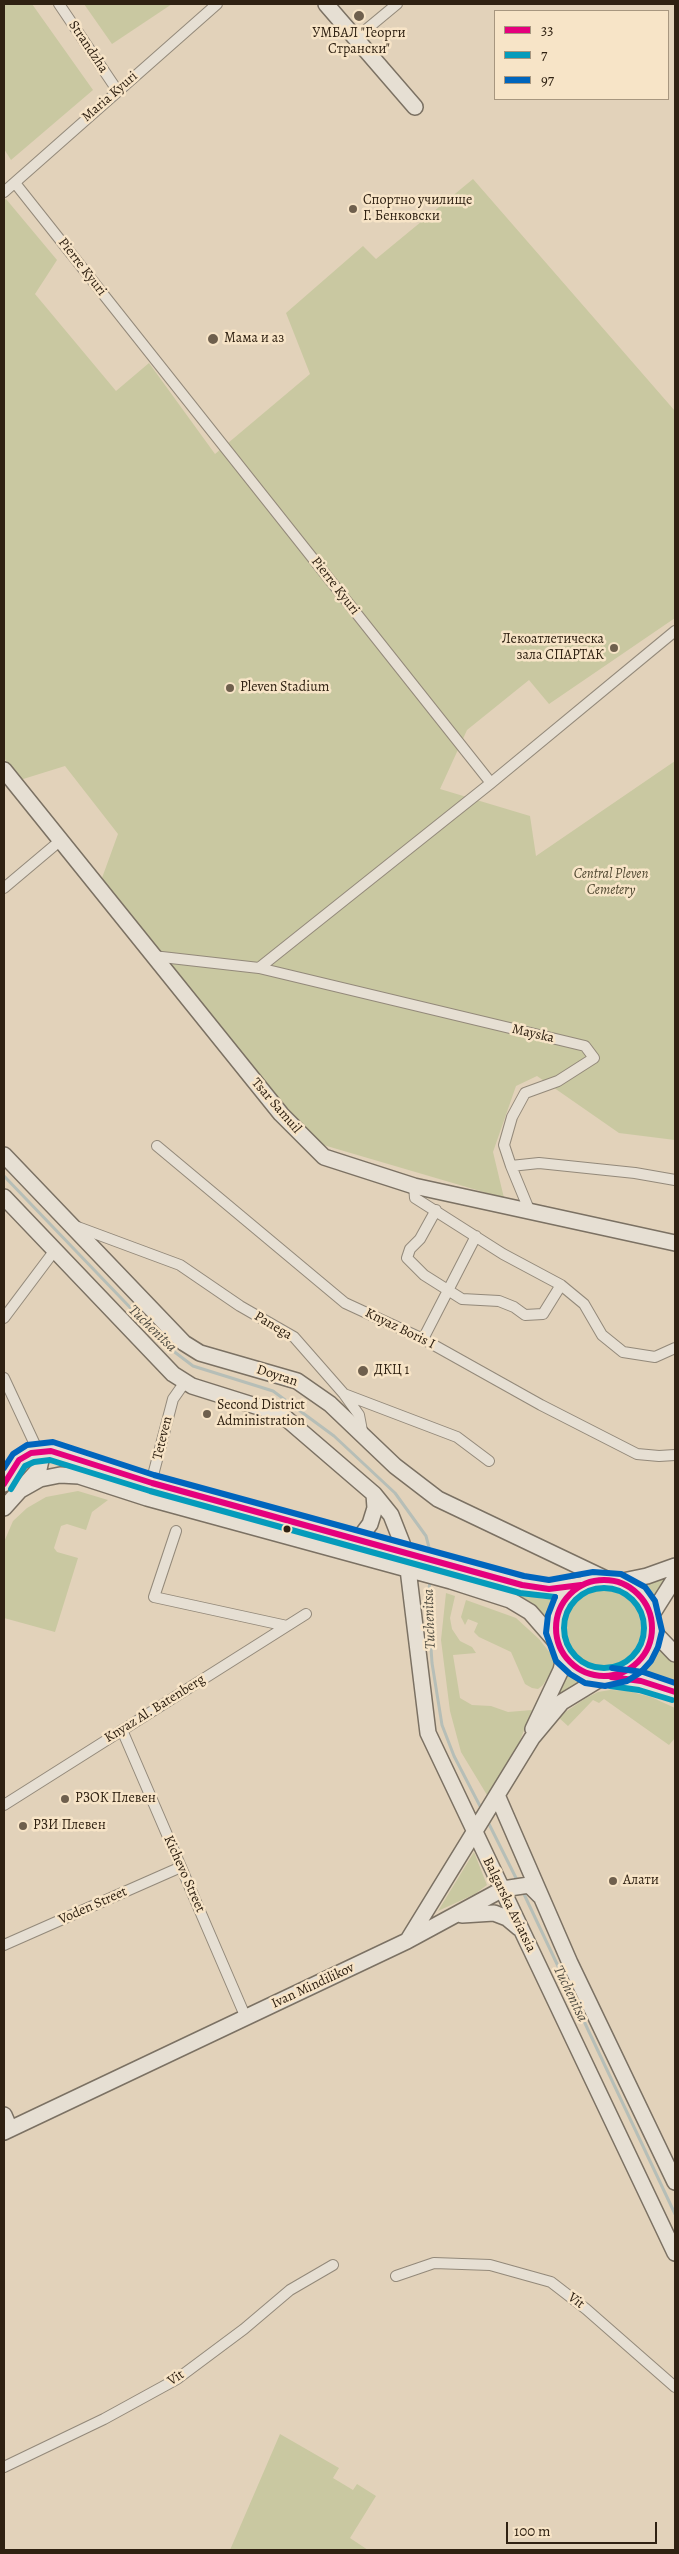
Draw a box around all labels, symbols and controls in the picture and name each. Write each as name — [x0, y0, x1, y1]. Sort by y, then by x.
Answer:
marker: УМБАЛ "Георги Странски" — [352, 9, 366, 23]
legend — [494, 10, 669, 100]
street label: Strandzha — [64, 18, 112, 76]
text: 33 — [541, 20, 553, 40]
place label: УМБАЛ "Георги Странски" — [312, 26, 406, 58]
text: 7 — [541, 45, 547, 65]
street label: Maria Kyuri — [79, 68, 141, 126]
text: 97 — [541, 70, 554, 90]
place label: Спортно училище Г. Бенковски — [363, 193, 472, 226]
marker: Спортно училище Г. Бенковски — [347, 203, 359, 215]
street label: Pierre Kyuri — [54, 235, 110, 299]
place label: Мама и аз — [224, 331, 284, 347]
marker: Мама и аз — [206, 332, 220, 346]
street label: Pierre Kyuri — [307, 554, 363, 618]
place label: Лекоатлетическа зала СПАРТАК — [502, 632, 604, 664]
marker: Лекоатлетическа зала СПАРТАК — [608, 642, 620, 654]
place label: Pleven Stadium — [240, 680, 329, 696]
marker: Pleven Stadium — [224, 682, 236, 694]
park label: Central Pleven Cemetery — [574, 867, 648, 900]
street label: Mayska — [510, 1021, 556, 1047]
street label: Tsar Samuil — [247, 1075, 305, 1137]
water label: Tuchenitsa — [124, 1302, 180, 1356]
street label: Knyaz Boris I — [362, 1305, 438, 1353]
street label: Panega — [251, 1308, 295, 1344]
street label: Doyran — [254, 1361, 300, 1391]
place label: ДКЦ 1 — [374, 1363, 409, 1379]
marker: ДКЦ 1 — [356, 1364, 370, 1378]
place label: Second District Administration — [217, 1398, 305, 1430]
marker: Second District Administration — [201, 1408, 213, 1420]
street label: Teteven — [150, 1415, 176, 1461]
unlabelled marker — [282, 1524, 292, 1534]
water label: Tuchenitsa — [420, 1589, 440, 1649]
street label: Knyaz Al. Batenberg — [102, 1671, 208, 1747]
place label: РЗОК Плевен — [75, 1791, 156, 1807]
marker: РЗОК Плевен — [59, 1793, 71, 1805]
place label: РЗИ Плевен — [33, 1818, 106, 1834]
marker: РЗИ Плевен — [17, 1820, 29, 1832]
street label: Kichevo Street — [160, 1833, 208, 1915]
street label: Balgarska Aviatsia — [479, 1855, 539, 1955]
place label: Алати — [623, 1873, 659, 1889]
marker: Алати — [607, 1875, 619, 1887]
street label: Voden Street — [56, 1883, 130, 1929]
street label: Ivan Mindilikov — [269, 1959, 357, 2013]
water label: Tuchenitsa — [549, 1963, 591, 2025]
street label: Vit — [564, 2289, 588, 2313]
street label: Vit — [164, 2366, 188, 2390]
scale bar — [509, 2512, 660, 2544]
text: 100 m — [514, 2521, 551, 2541]

